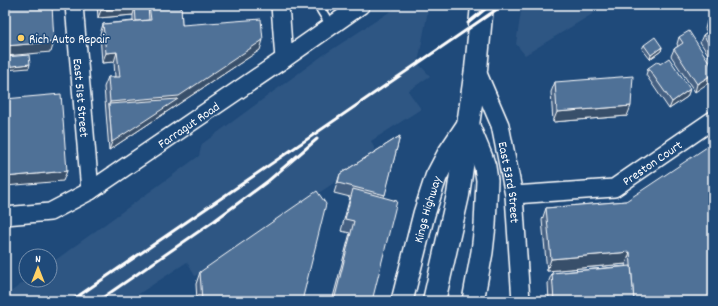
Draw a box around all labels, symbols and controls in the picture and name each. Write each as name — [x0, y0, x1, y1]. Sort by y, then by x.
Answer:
place label: Rich Auto Repair — [29, 31, 110, 50]
marker: Rich Auto Repair — [16, 33, 26, 43]
street label: East 51st Street — [67, 58, 92, 138]
street label: Farragut Road — [155, 98, 224, 154]
street label: Preston Court — [619, 137, 687, 192]
street label: East 53rd Street — [492, 140, 523, 224]
street label: Kings Highway — [410, 173, 448, 245]
north arrow — [18, 248, 58, 288]
text: N — [35, 252, 41, 268]

